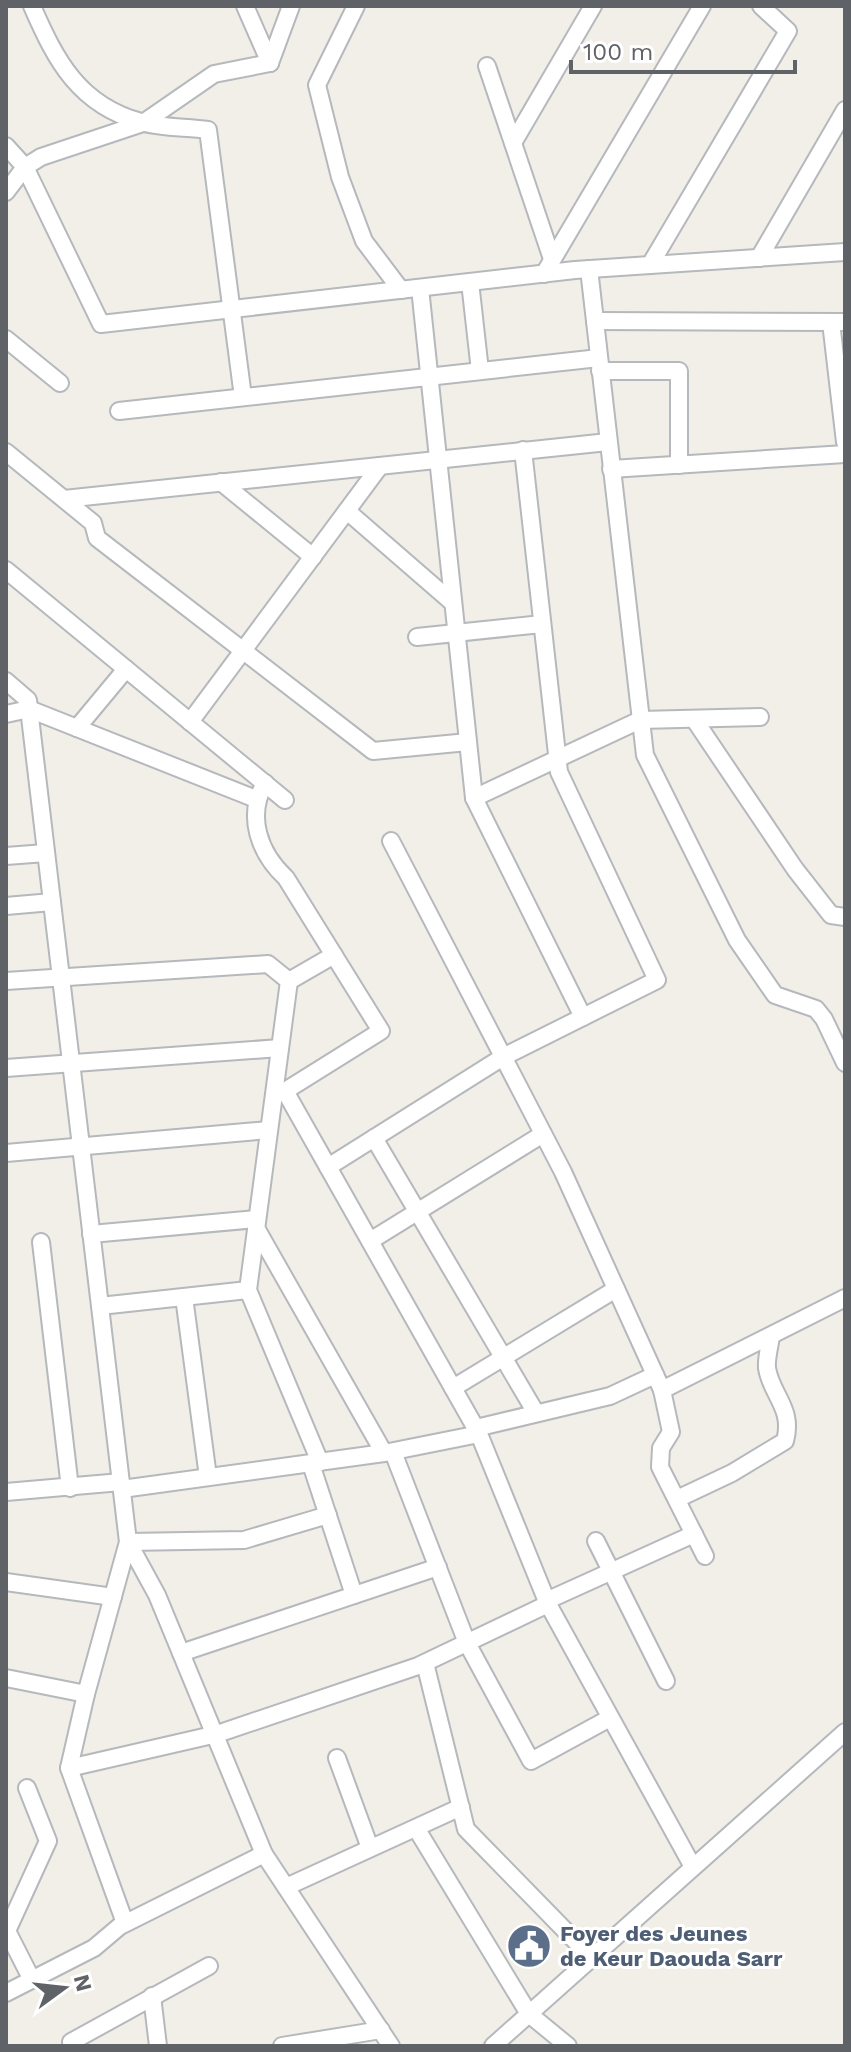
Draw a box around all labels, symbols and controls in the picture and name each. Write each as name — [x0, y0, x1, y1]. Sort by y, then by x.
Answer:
scale bar — [571, 24, 795, 74]
text: 100 m — [583, 38, 653, 66]
place label: Foyer des Jeunes de Keur Daouda Sarr — [560, 1921, 783, 1971]
public building icon: Foyer des Jeunes de Keur Daouda Sarr — [505, 1922, 553, 1970]
north arrow — [24, 1948, 104, 2028]
text: N — [69, 1972, 97, 1994]

